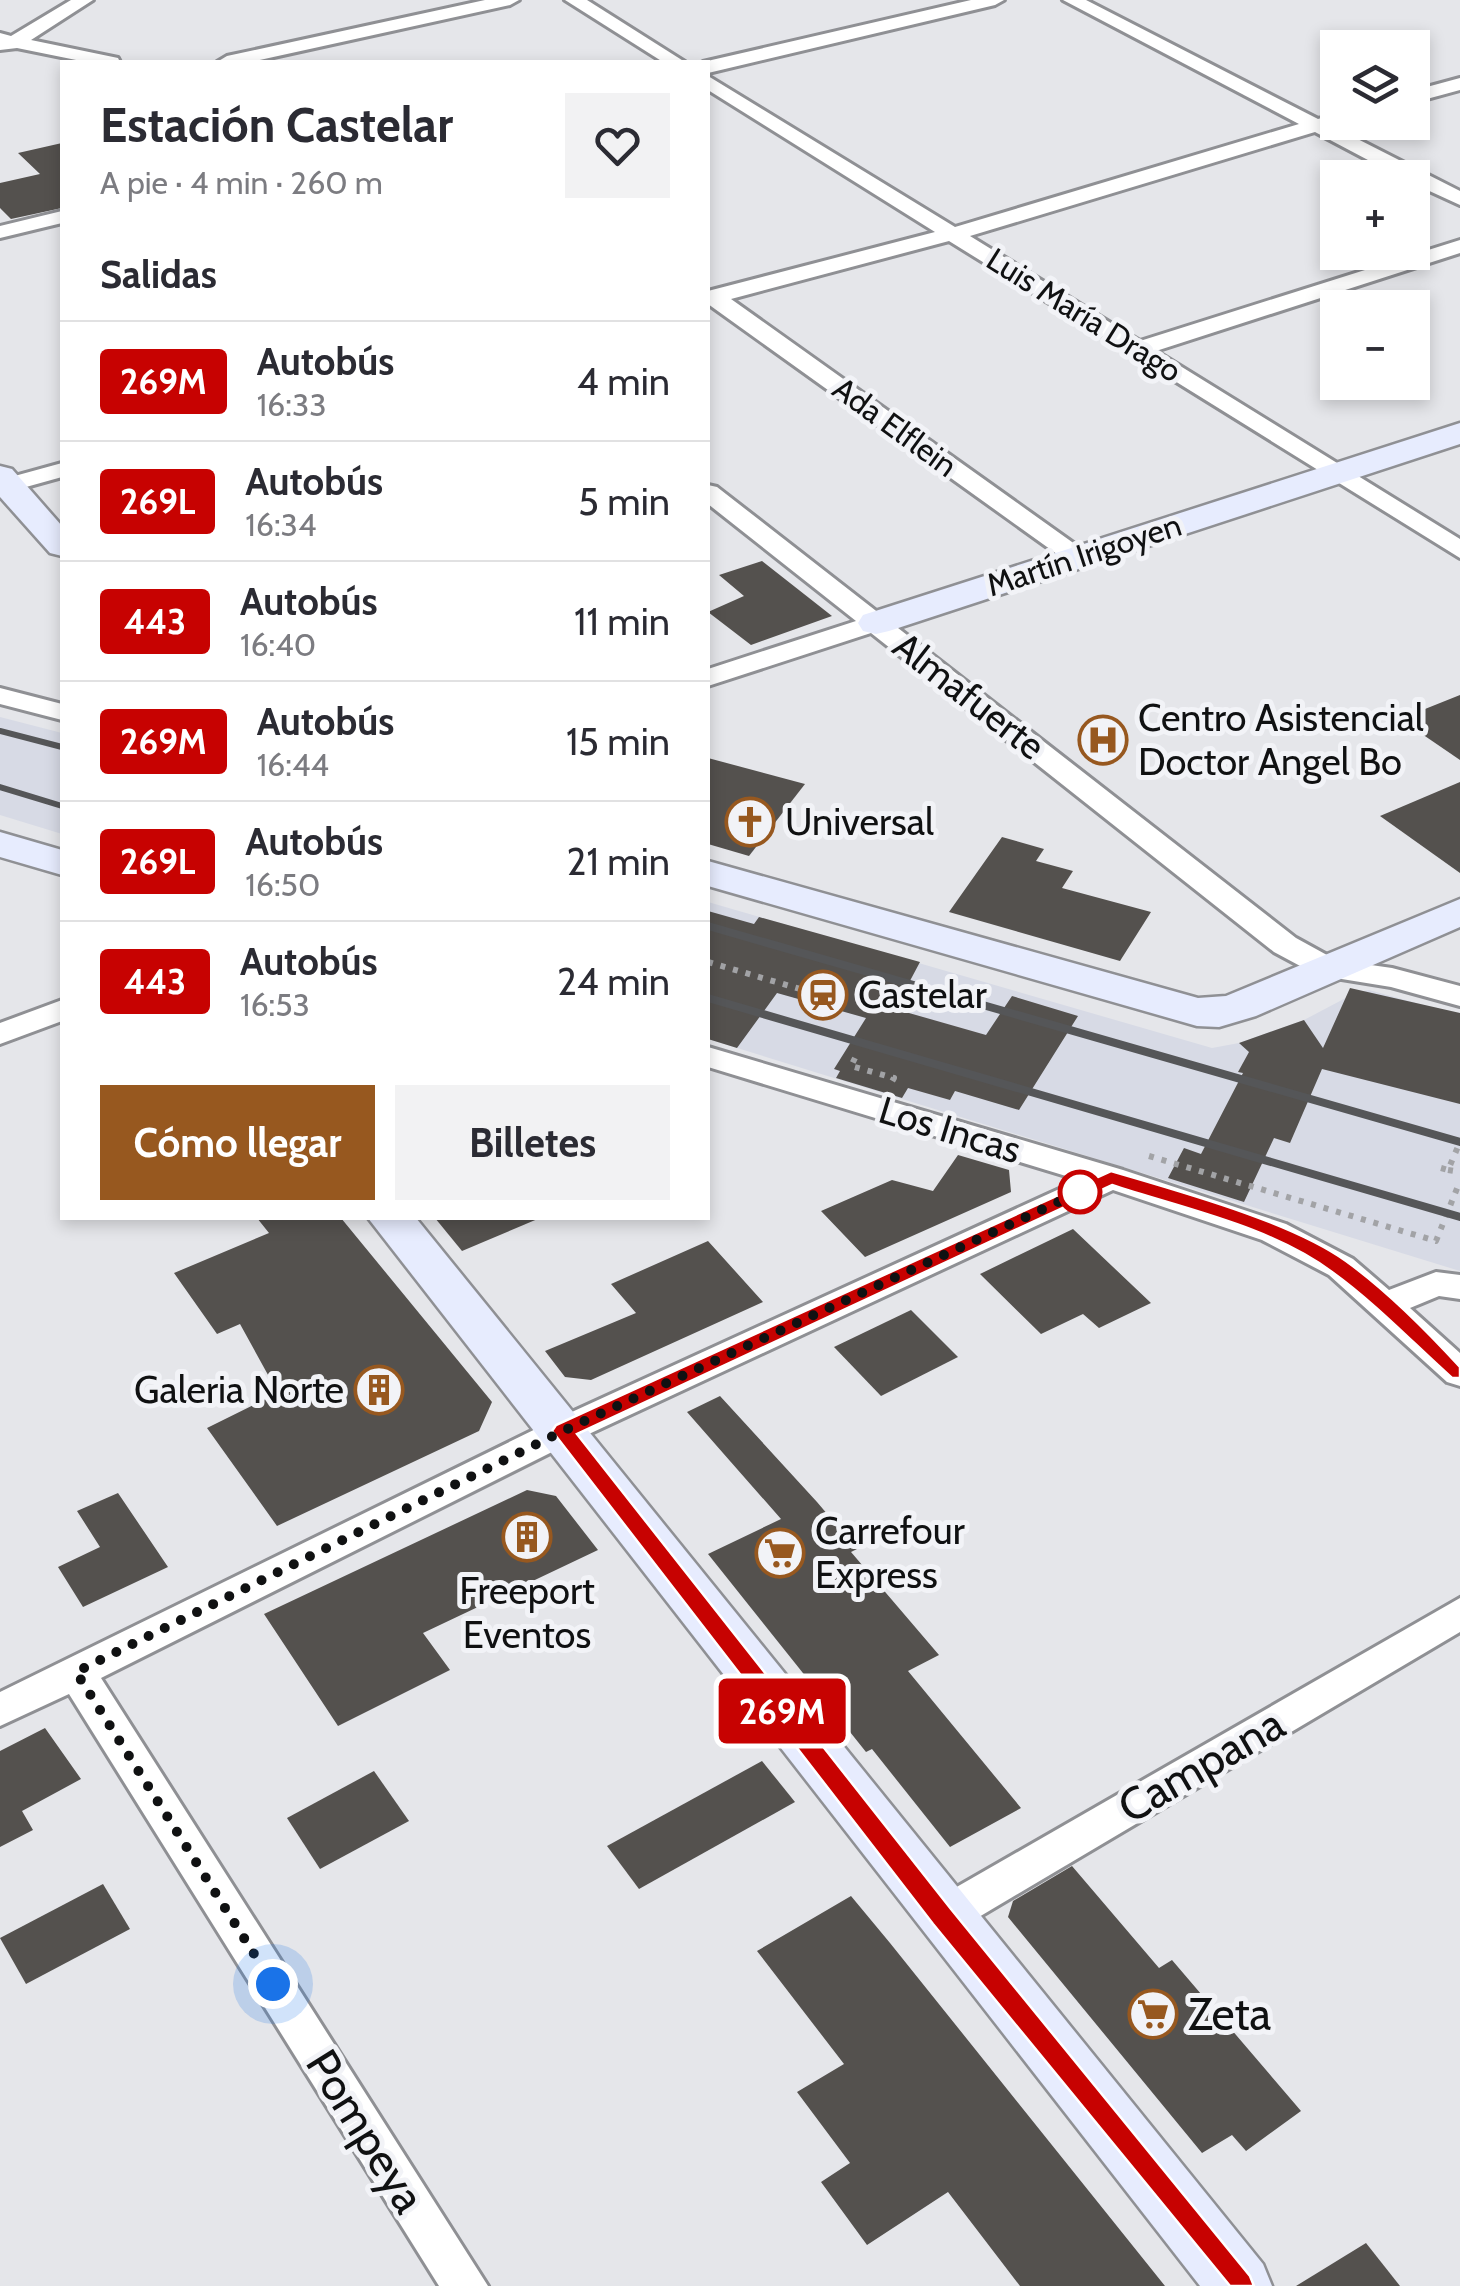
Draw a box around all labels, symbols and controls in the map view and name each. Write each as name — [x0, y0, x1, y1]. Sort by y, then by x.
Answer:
map controls — [1320, 30, 1430, 400]
button: layers — [1320, 30, 1430, 140]
button: heart — [565, 93, 670, 198]
text: Estación Castelar — [100, 96, 453, 154]
button: + — [1320, 160, 1430, 270]
text: A pie · 4 min · 260 m — [100, 163, 383, 202]
street label: Luis María Drago — [980, 239, 1189, 390]
text: Salidas — [100, 251, 217, 298]
button: − — [1320, 290, 1430, 400]
text: Autobús — [257, 338, 394, 385]
text: 4 min — [577, 358, 670, 405]
text: 269M — [120, 360, 207, 403]
street label: Ada Elflein — [826, 368, 965, 485]
text: 16:33 — [257, 385, 327, 424]
text: Autobús — [245, 458, 383, 505]
text: 5 min — [578, 478, 670, 525]
text: 269L — [120, 480, 195, 523]
text: 16:34 — [245, 505, 316, 544]
street label: Martín Irigoyen — [982, 505, 1186, 604]
text: Autobús — [240, 578, 378, 625]
text: 11 min — [574, 598, 670, 645]
text: 443 — [124, 600, 186, 643]
street label: Almafuerte — [884, 622, 1055, 769]
text: 16:40 — [240, 625, 316, 664]
place label: Centro Asistencial Doctor Angel Bo — [1138, 694, 1424, 785]
text: Autobús — [257, 698, 394, 745]
hospital icon: Centro Asistencial Doctor Angel Bo — [1077, 714, 1129, 766]
text: 15 min — [566, 718, 670, 765]
text: 269M — [120, 720, 207, 763]
text: 16:44 — [257, 745, 329, 784]
church icon: Universal — [724, 796, 776, 848]
place label: Universal — [785, 798, 934, 845]
text: Autobús — [245, 818, 383, 865]
text: 21 min — [567, 838, 670, 885]
text: 269L — [120, 840, 195, 883]
text: 16:50 — [245, 865, 320, 904]
text: Autobús — [240, 938, 378, 985]
text: 24 min — [557, 958, 670, 1005]
text: 443 — [124, 960, 186, 1003]
station icon: Castelar — [797, 969, 849, 1021]
place label: Castelar — [858, 971, 987, 1018]
text: 16:53 — [240, 985, 310, 1024]
button: Cómo llegar — [100, 1085, 375, 1200]
button: Billetes — [395, 1085, 670, 1200]
street label: Los Incas — [874, 1086, 1027, 1173]
unlabelled marker — [1059, 1171, 1101, 1213]
building icon: Galeria Norte — [353, 1364, 405, 1416]
place label: Galeria Norte — [134, 1366, 344, 1413]
place label: Carrefour Express — [815, 1507, 965, 1598]
building icon: Freeport Eventos — [501, 1511, 553, 1563]
supermarket icon: Carrefour Express — [754, 1527, 806, 1579]
place label: Freeport Eventos — [459, 1567, 595, 1658]
line badge: 269M — [712, 1678, 852, 1744]
text: 269M — [739, 1690, 825, 1733]
street label: Campana — [1109, 1696, 1294, 1834]
your location — [248, 1959, 298, 2009]
place label: Zeta — [1188, 1987, 1272, 2041]
supermarket icon: Zeta — [1127, 1988, 1179, 2040]
street label: Pompeya — [295, 2040, 437, 2223]

